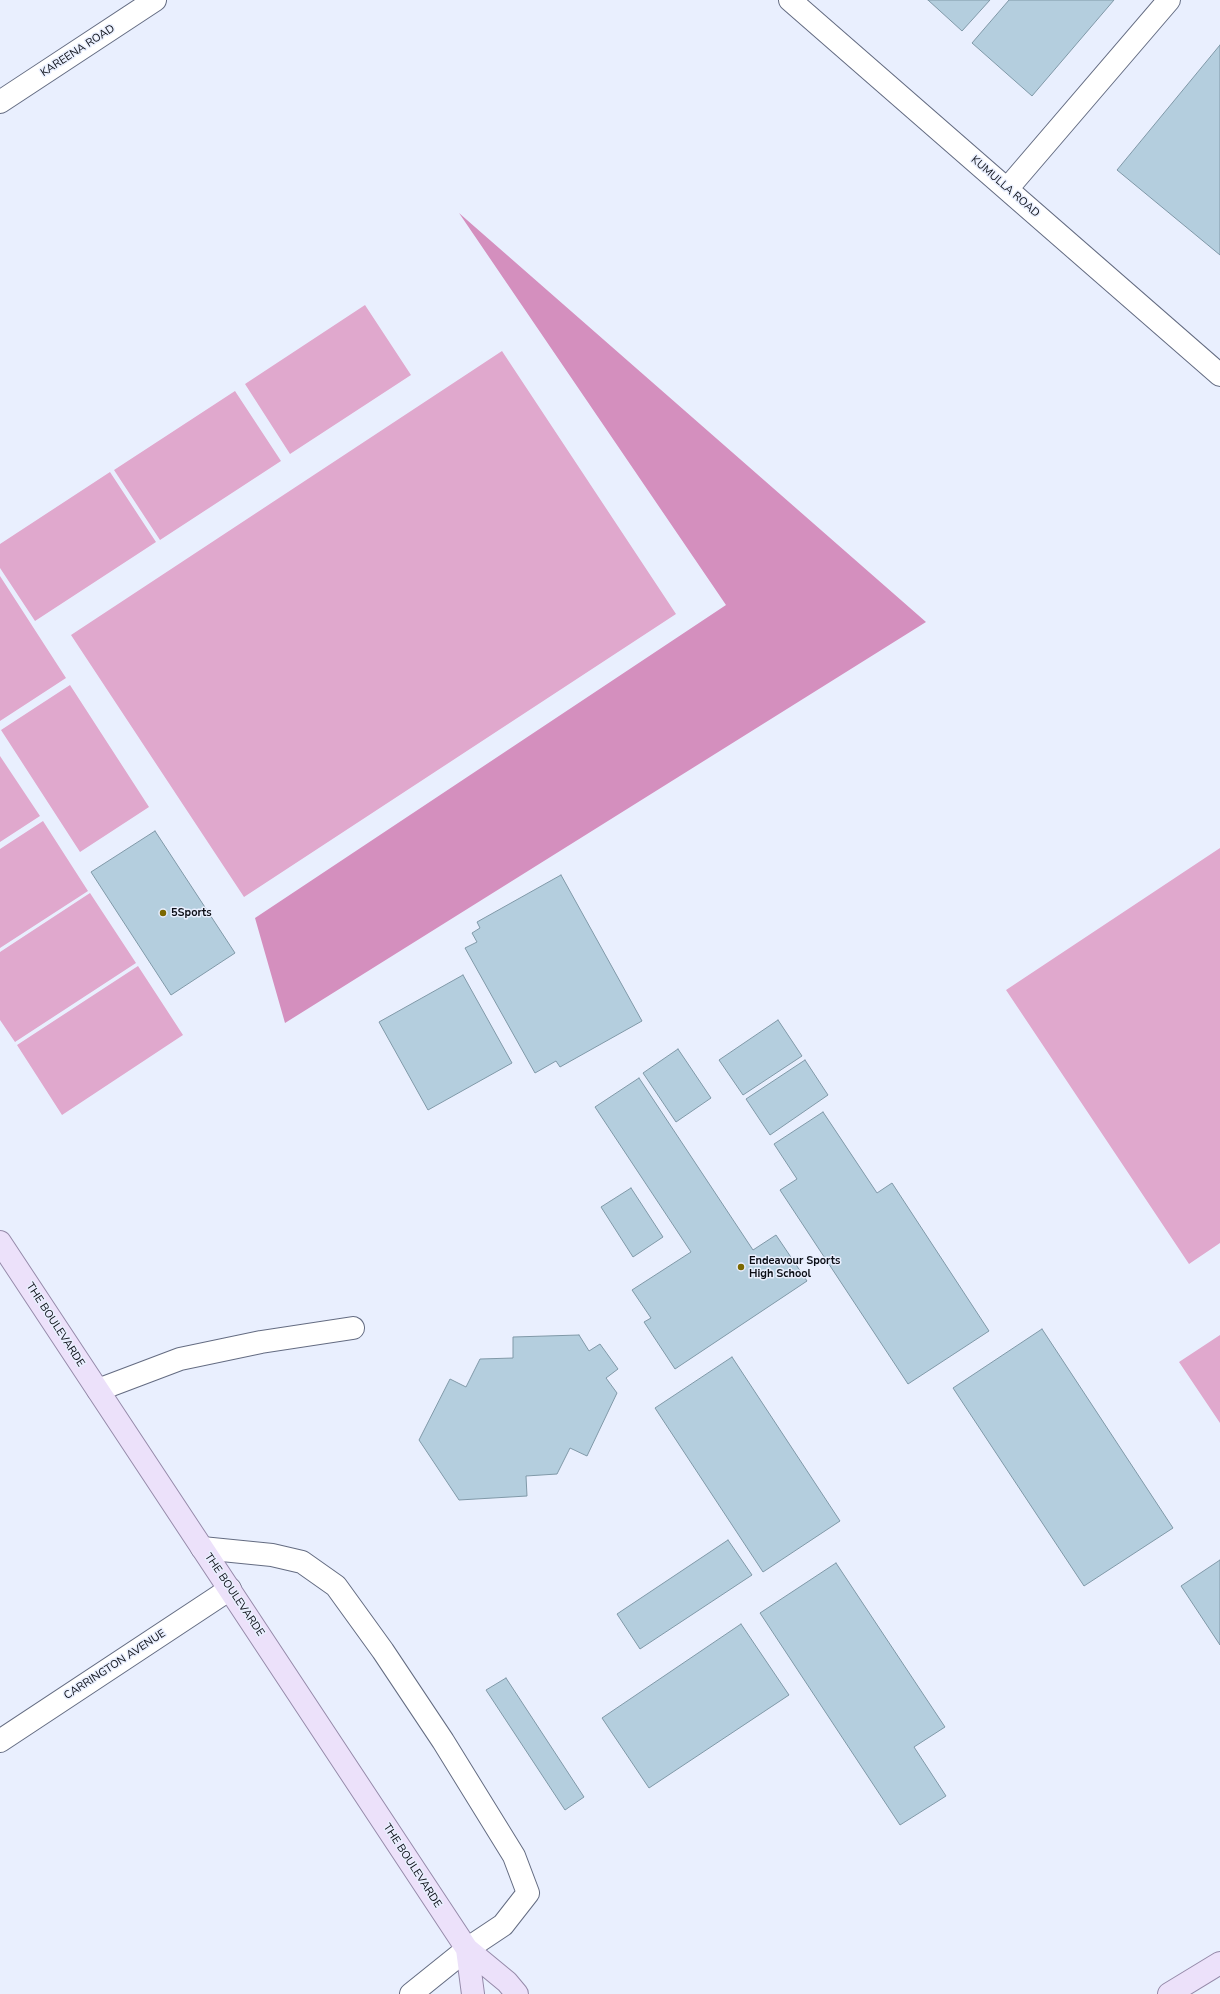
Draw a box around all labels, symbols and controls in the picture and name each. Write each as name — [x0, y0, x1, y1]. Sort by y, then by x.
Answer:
street label: KAREENA ROAD — [39, 22, 117, 80]
street label: KUMULLA ROAD — [968, 154, 1042, 220]
place label: 5Sports — [171, 906, 212, 920]
marker: 5Sports — [158, 908, 168, 918]
place label: Endeavour Sports High School — [749, 1254, 840, 1280]
marker: Endeavour Sports High School — [736, 1262, 746, 1272]
street label: THE BOULEVARDE — [23, 1281, 87, 1369]
street label: THE BOULEVARDE — [201, 1551, 267, 1639]
street label: CARRINGTON AVENUE — [62, 1627, 168, 1703]
street label: THE BOULEVARDE — [380, 1822, 444, 1910]

